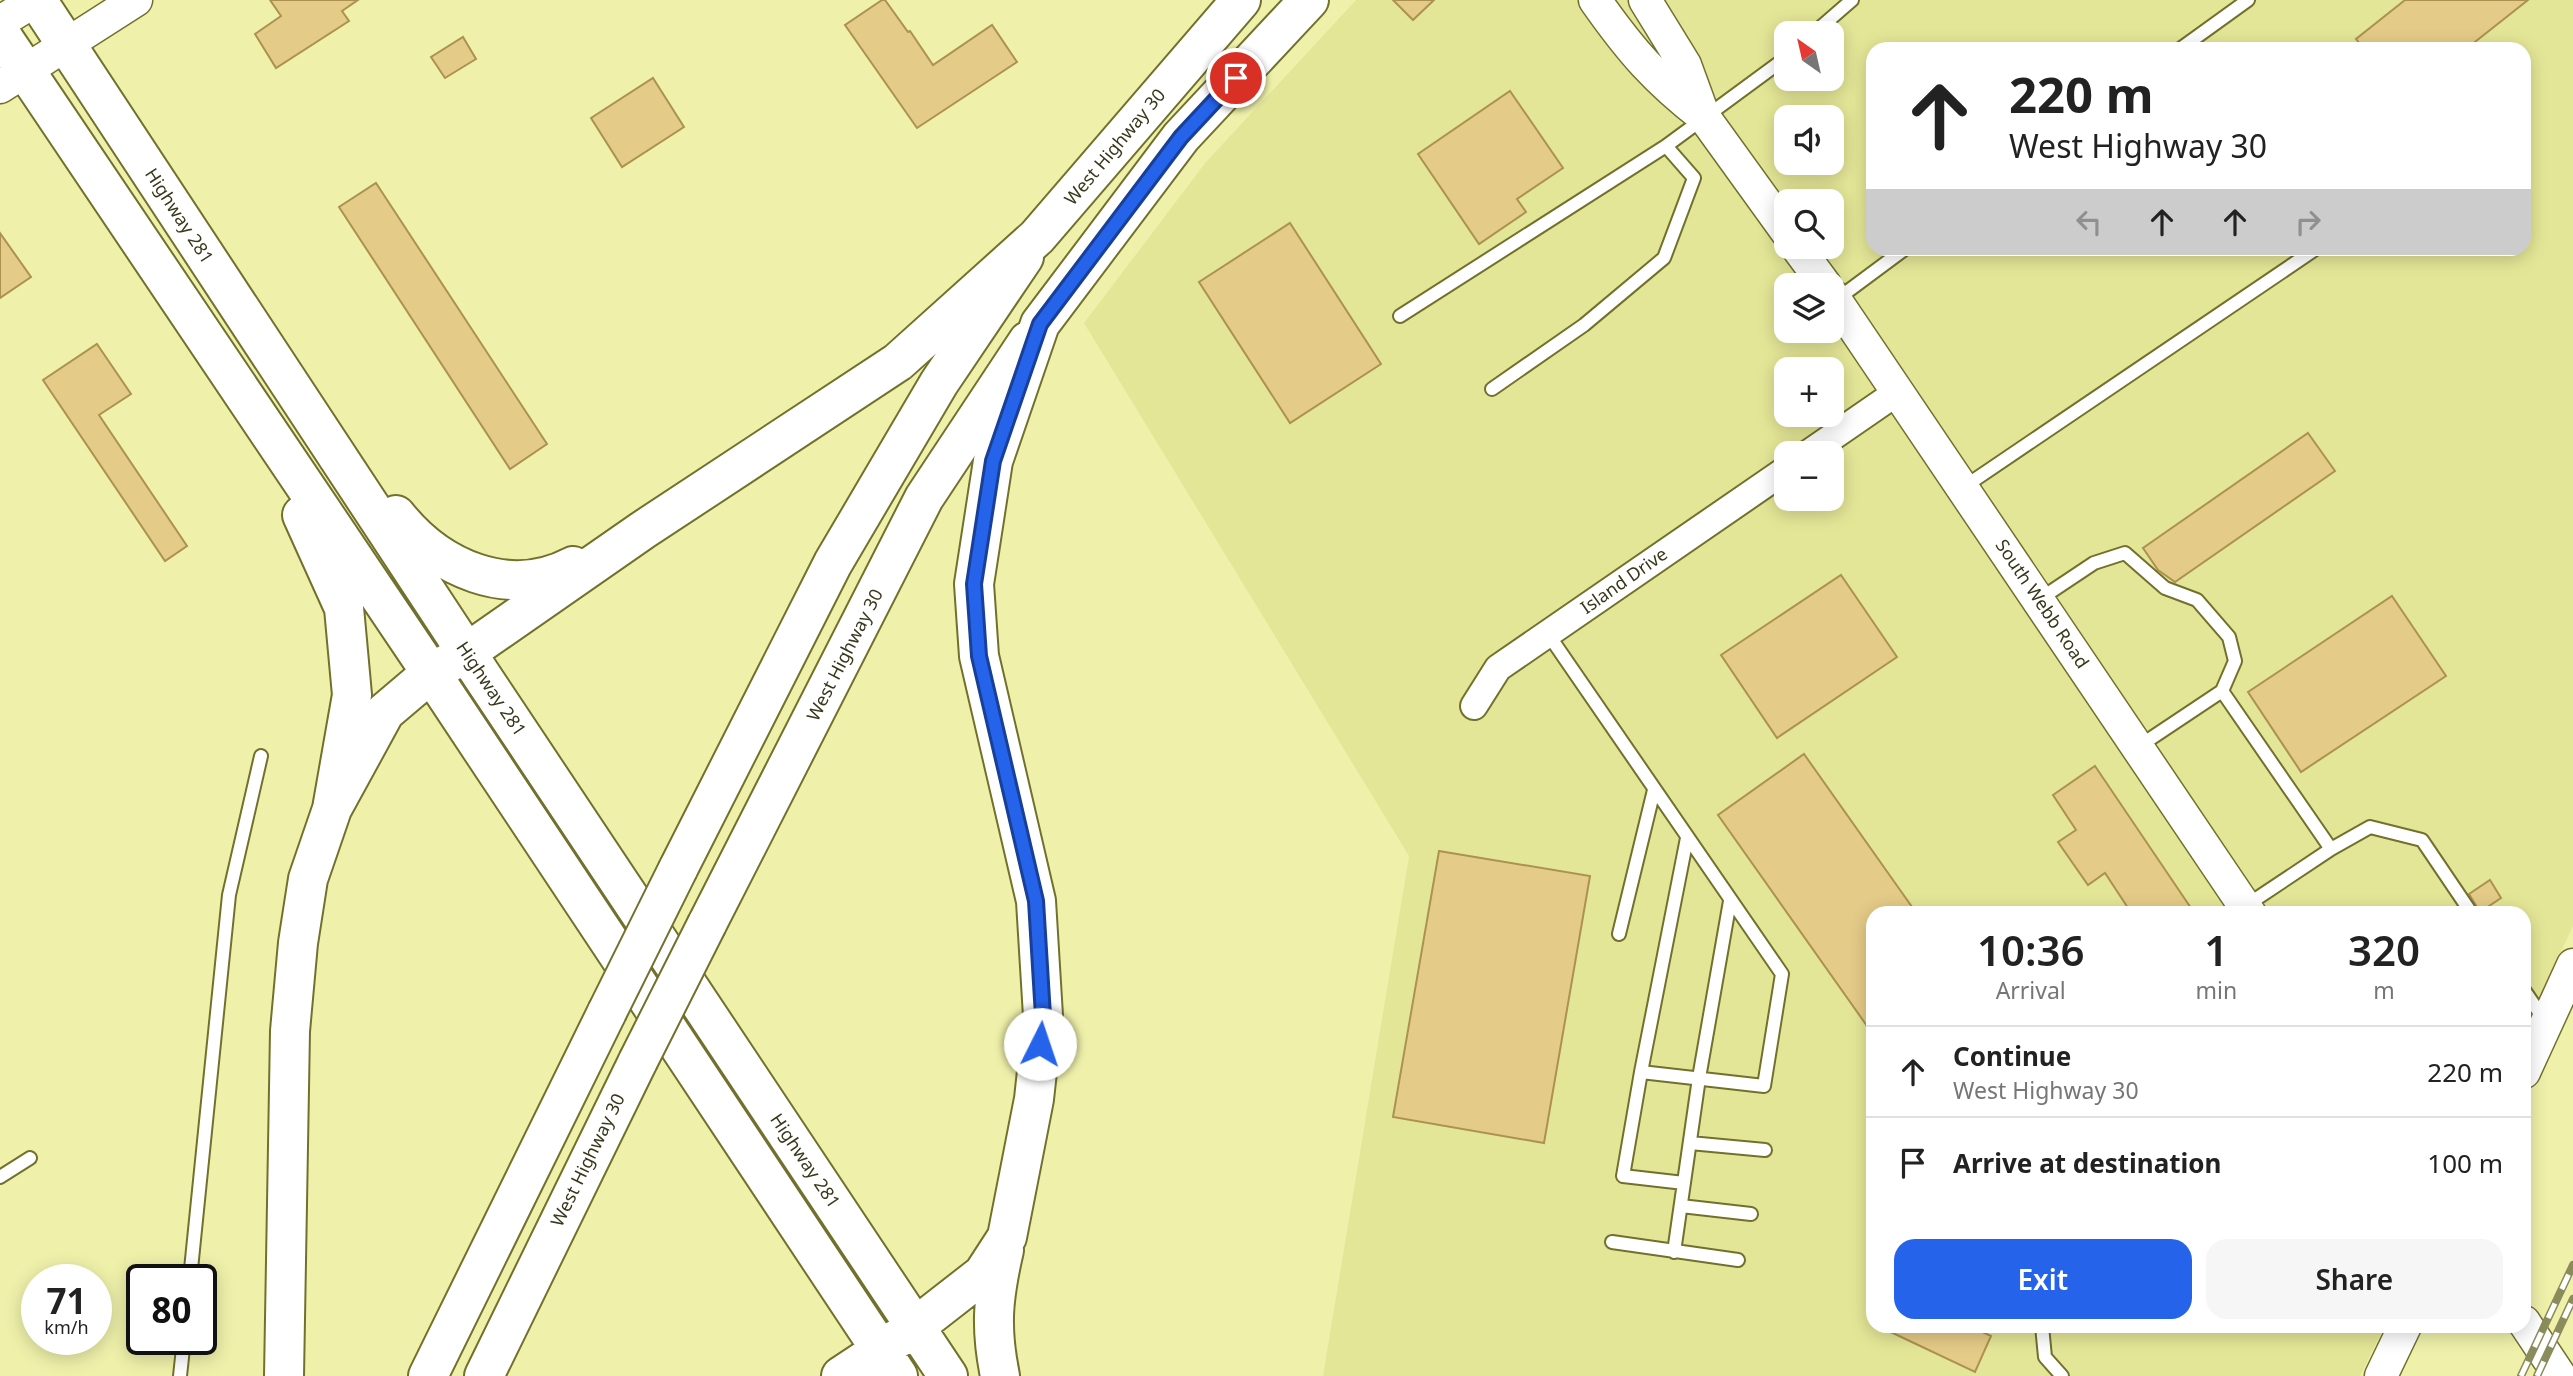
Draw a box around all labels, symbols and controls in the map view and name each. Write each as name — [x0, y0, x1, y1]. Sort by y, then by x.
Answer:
north arrow — [1774, 21, 1844, 91]
map controls — [1774, 21, 1844, 511]
pin — [1206, 48, 1266, 108]
icon: arrive — [1217, 59, 1255, 97]
text: 220 m — [2009, 61, 2154, 127]
icon: ahead — [1894, 70, 1985, 161]
street label: West Highway 30 — [1058, 83, 1170, 210]
button: sound — [1774, 105, 1844, 175]
text: West Highway 30 — [2009, 124, 2267, 167]
street label: Highway 281 — [140, 163, 220, 268]
button: search — [1774, 189, 1844, 259]
icon: left — [2070, 203, 2108, 241]
icon: ahead — [2143, 203, 2181, 241]
icon: ahead — [2216, 203, 2254, 241]
icon: right — [2289, 203, 2327, 241]
button: layers — [1774, 273, 1844, 343]
button: + — [1774, 357, 1844, 427]
button: − — [1774, 441, 1844, 511]
street label: South Webb Road — [1991, 534, 2095, 673]
street label: Island Drive — [1575, 541, 1672, 619]
street label: West Highway 30 — [800, 584, 888, 725]
street label: Highway 281 — [451, 636, 532, 740]
text: 10:36 — [1977, 921, 2085, 978]
text: 1 — [2204, 921, 2228, 978]
text: 320 — [2348, 921, 2420, 978]
text: Arrival — [1996, 974, 2066, 1006]
text: min — [2195, 974, 2237, 1006]
text: m — [2373, 974, 2395, 1006]
position arrow — [1003, 1007, 1077, 1081]
text: Continue — [1953, 1038, 2071, 1074]
icon: ahead — [1894, 1053, 1932, 1091]
text: 220 m — [2427, 1054, 2503, 1090]
text: West Highway 30 — [1953, 1074, 2139, 1106]
street label: West Highway 30 — [544, 1089, 630, 1230]
street label: Highway 281 — [765, 1108, 846, 1212]
icon: arrive — [1894, 1144, 1932, 1182]
text: Arrive at destination — [1953, 1145, 2222, 1181]
text: 100 m — [2427, 1145, 2503, 1181]
button: Exit — [1894, 1239, 2192, 1319]
button: Share — [2206, 1239, 2503, 1319]
speed limit sign: 80 — [126, 1264, 217, 1355]
text: 71 — [46, 1277, 87, 1324]
text: km/h — [44, 1315, 89, 1339]

